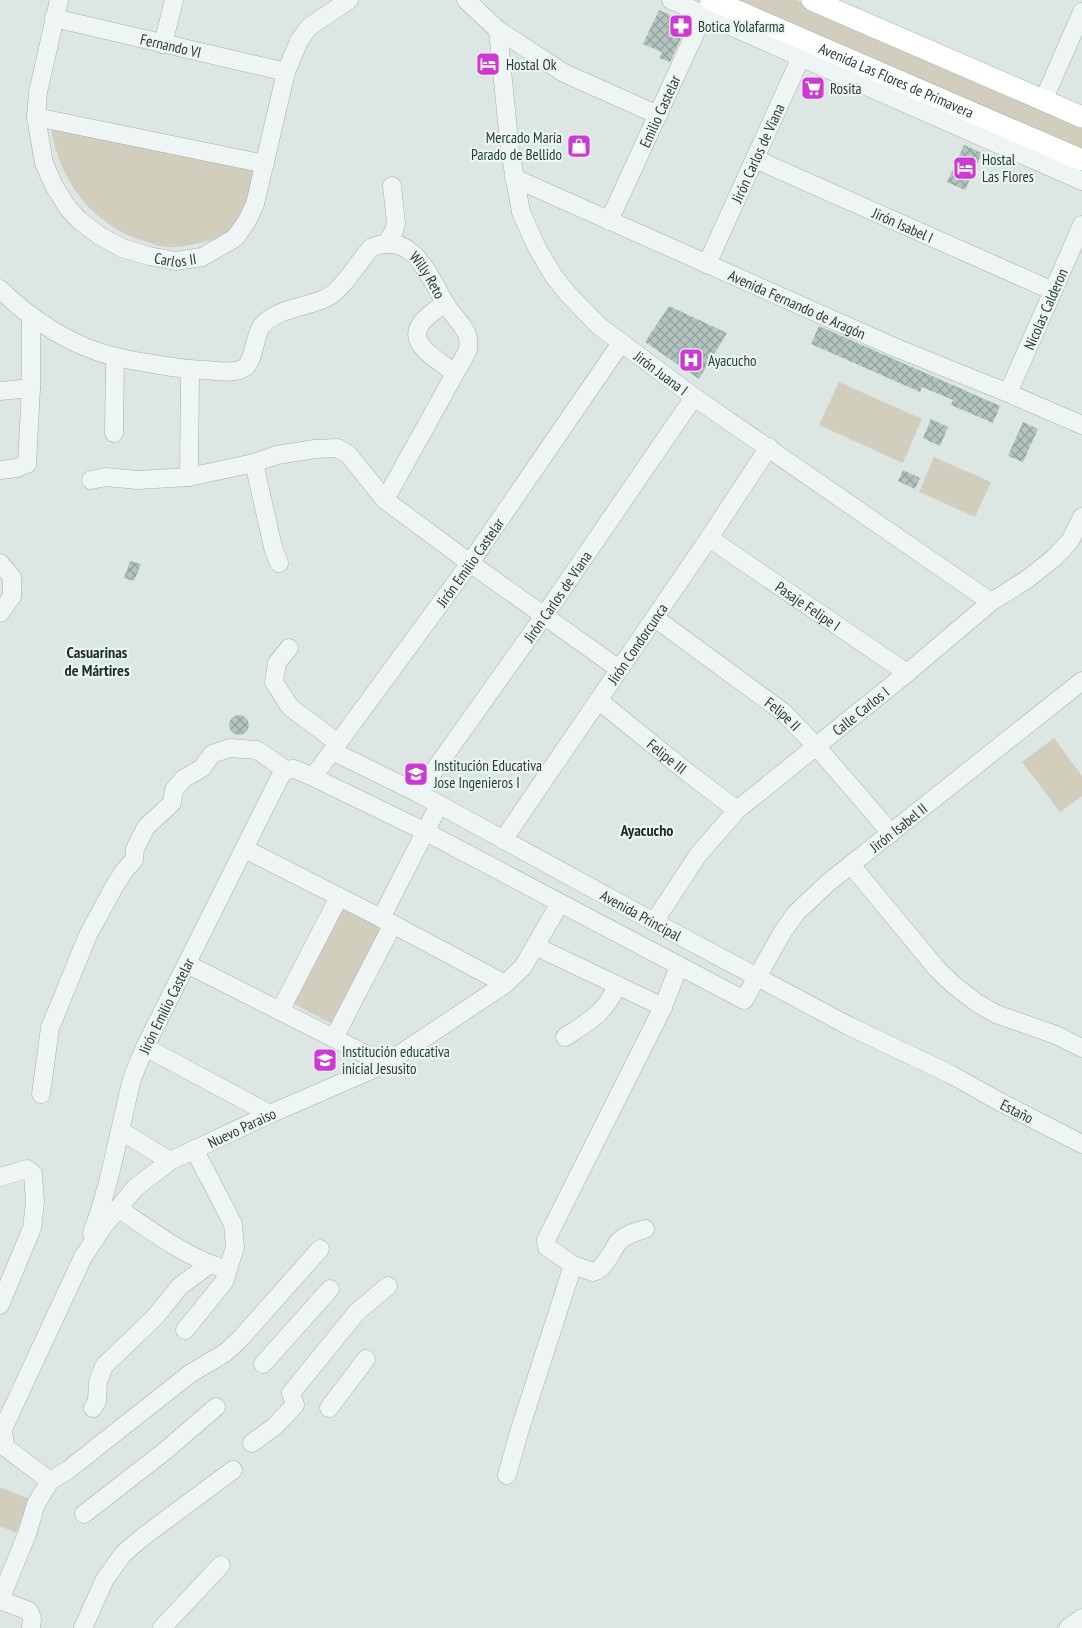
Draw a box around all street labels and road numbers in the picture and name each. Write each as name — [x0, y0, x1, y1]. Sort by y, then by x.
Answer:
street label: Fernando VI — [139, 29, 203, 61]
street label: Avenida Las Flores de Primavera — [816, 38, 977, 122]
street label: Emilio Castelar — [635, 71, 685, 150]
street label: Jirón Carlos de Viana — [726, 100, 788, 206]
street label: Jirón Isabel I — [869, 202, 937, 246]
street label: Willy Reto — [406, 247, 450, 302]
street label: Carlos II — [153, 248, 198, 271]
street label: Avenida Fernando de Aragón — [726, 265, 869, 343]
street label: Nicolas Calderon — [1019, 265, 1071, 352]
street label: Jirón Juana I — [630, 346, 692, 399]
street label: Jirón Emilio Castelar — [431, 513, 508, 611]
street label: Jirón Carlos de Viana — [518, 547, 595, 646]
street label: Pasaje Felipe I — [772, 577, 844, 634]
street label: Jirón Condorcunca — [602, 599, 671, 688]
street label: Calle Carlos I — [828, 682, 893, 739]
street label: Felipe II — [761, 693, 805, 735]
street label: Felipe III — [643, 734, 691, 778]
street label: Jirón Isabel II — [865, 798, 931, 856]
street label: Avenida Principal — [597, 885, 685, 945]
street label: Jirón Emilio Castelar — [134, 954, 198, 1057]
street label: Estaño — [997, 1094, 1037, 1127]
street label: Nuevo Paraiso — [204, 1103, 279, 1152]

